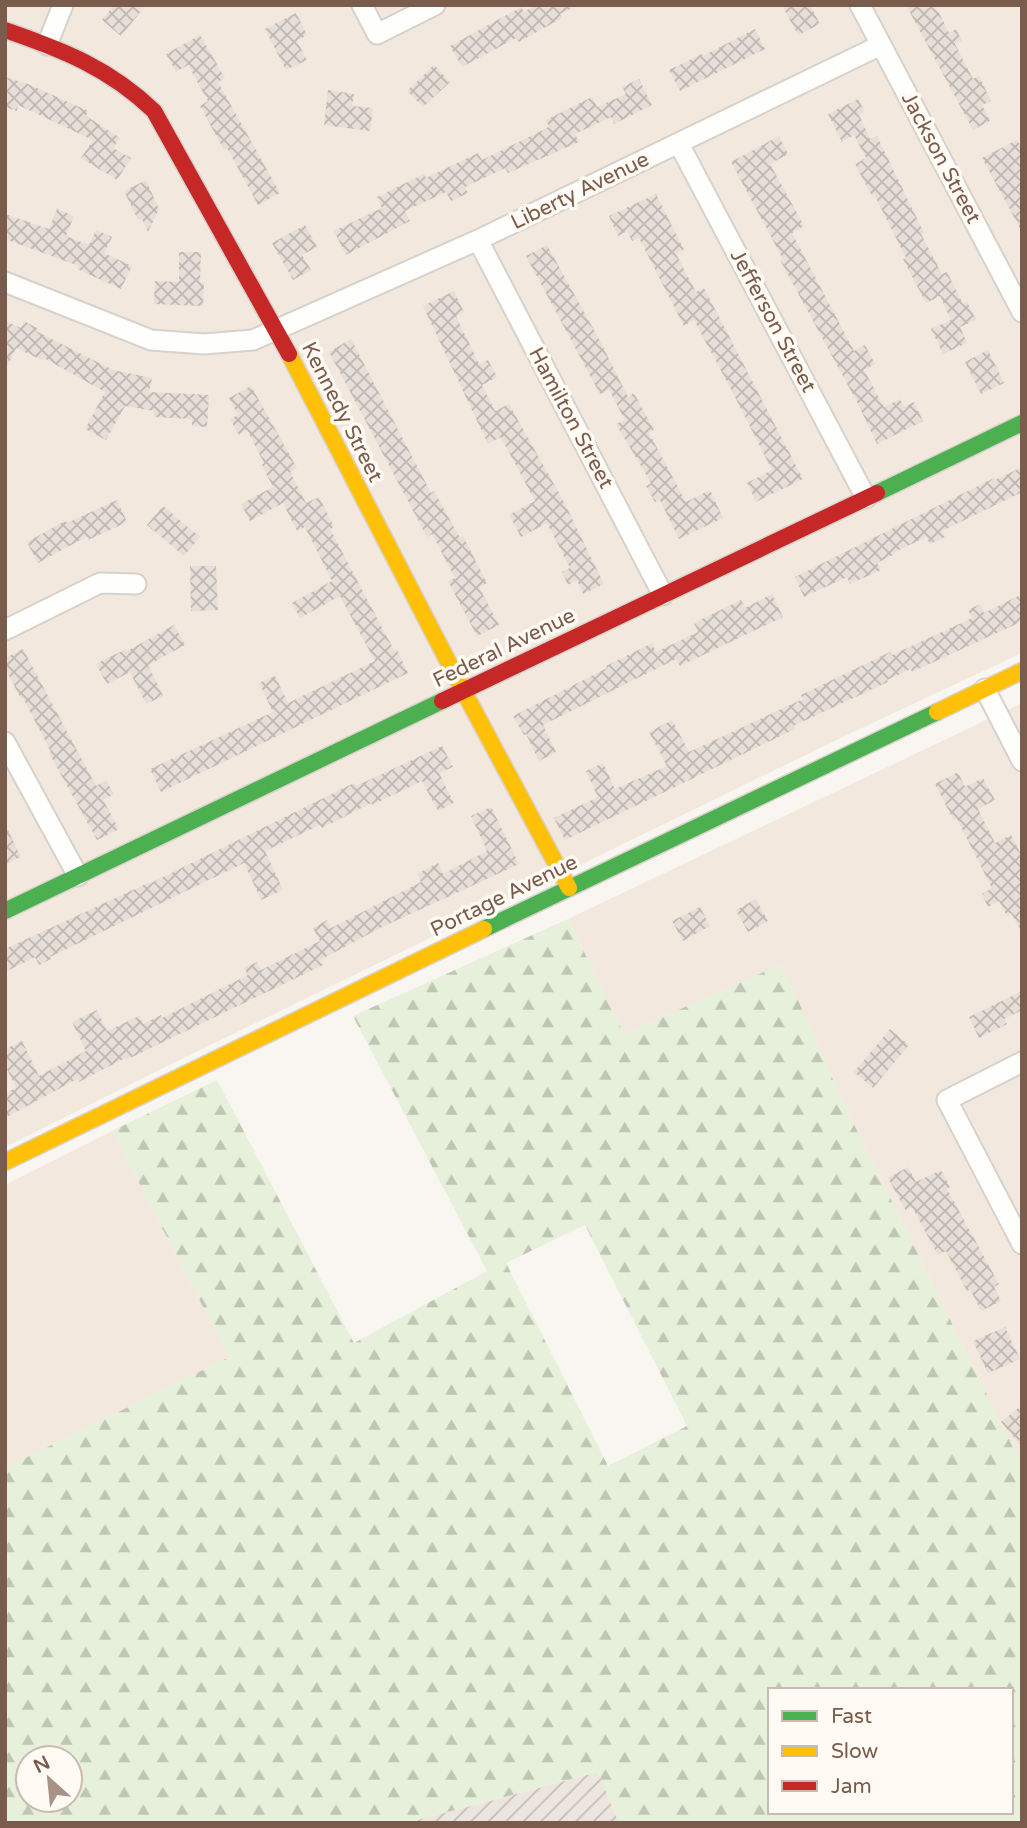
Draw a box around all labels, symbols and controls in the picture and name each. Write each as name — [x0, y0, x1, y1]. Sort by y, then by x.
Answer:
street label: Jackson Street — [896, 88, 986, 228]
street label: Liberty Avenue — [507, 147, 653, 235]
street label: Jefferson Street — [725, 245, 821, 397]
street label: Kennedy Street — [296, 338, 388, 486]
street label: Hamilton Street — [523, 343, 619, 493]
street label: Federal Avenue — [429, 603, 579, 693]
street label: Portage Avenue — [427, 850, 582, 942]
legend — [768, 1688, 1013, 1814]
text: Fast — [831, 1704, 872, 1729]
text: Slow — [831, 1739, 879, 1764]
north arrow — [14, 1744, 84, 1814]
text: N — [30, 1751, 54, 1778]
text: Jam — [831, 1774, 872, 1799]

